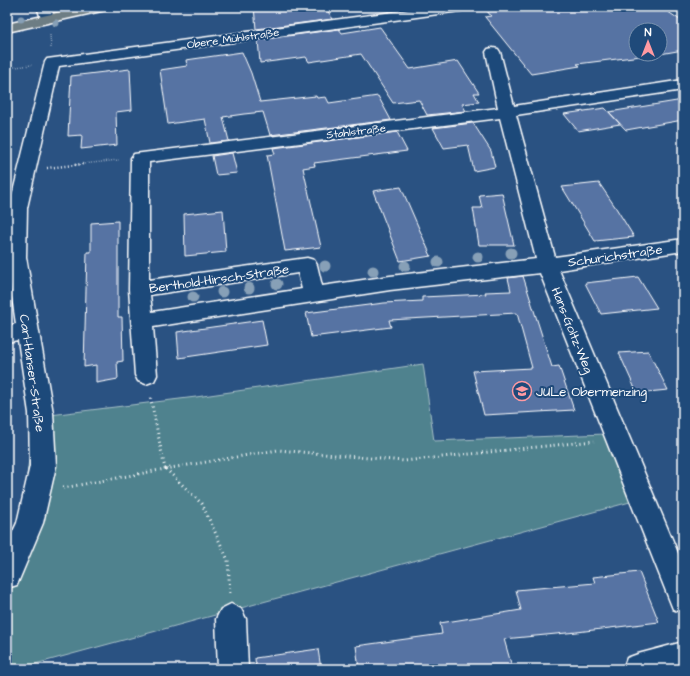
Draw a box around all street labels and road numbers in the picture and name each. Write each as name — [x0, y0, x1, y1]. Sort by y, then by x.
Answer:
street label: Obere Mühlstraße — [186, 25, 280, 52]
street label: Stahlstraße — [326, 120, 387, 143]
street label: Schurichstraße — [567, 240, 664, 272]
street label: Berthold-Hirsch-Straße — [148, 260, 290, 298]
street label: Hans-Goltz-Weg — [546, 285, 598, 377]
street label: Carl-Hanser-Straße — [15, 313, 49, 433]

